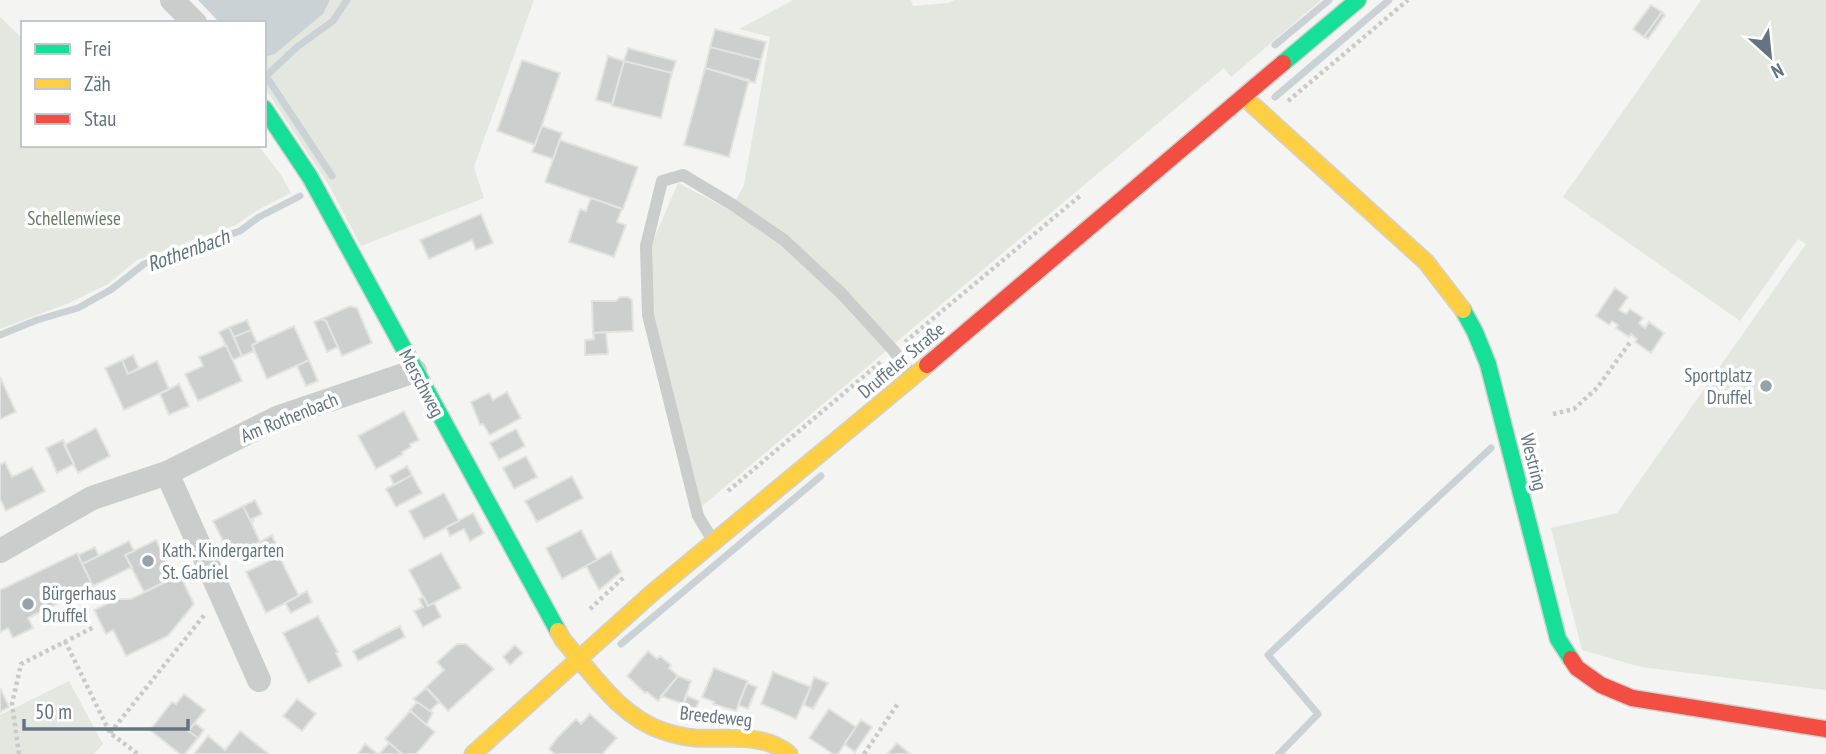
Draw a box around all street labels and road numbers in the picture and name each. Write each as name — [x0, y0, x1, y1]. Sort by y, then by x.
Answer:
street label: Druffeler Straße — [853, 317, 949, 403]
street label: Merschweg — [394, 345, 450, 421]
street label: Am Rothenbach — [237, 387, 341, 447]
street label: Westring — [1515, 431, 1553, 493]
street label: Breedeweg — [679, 700, 753, 732]

